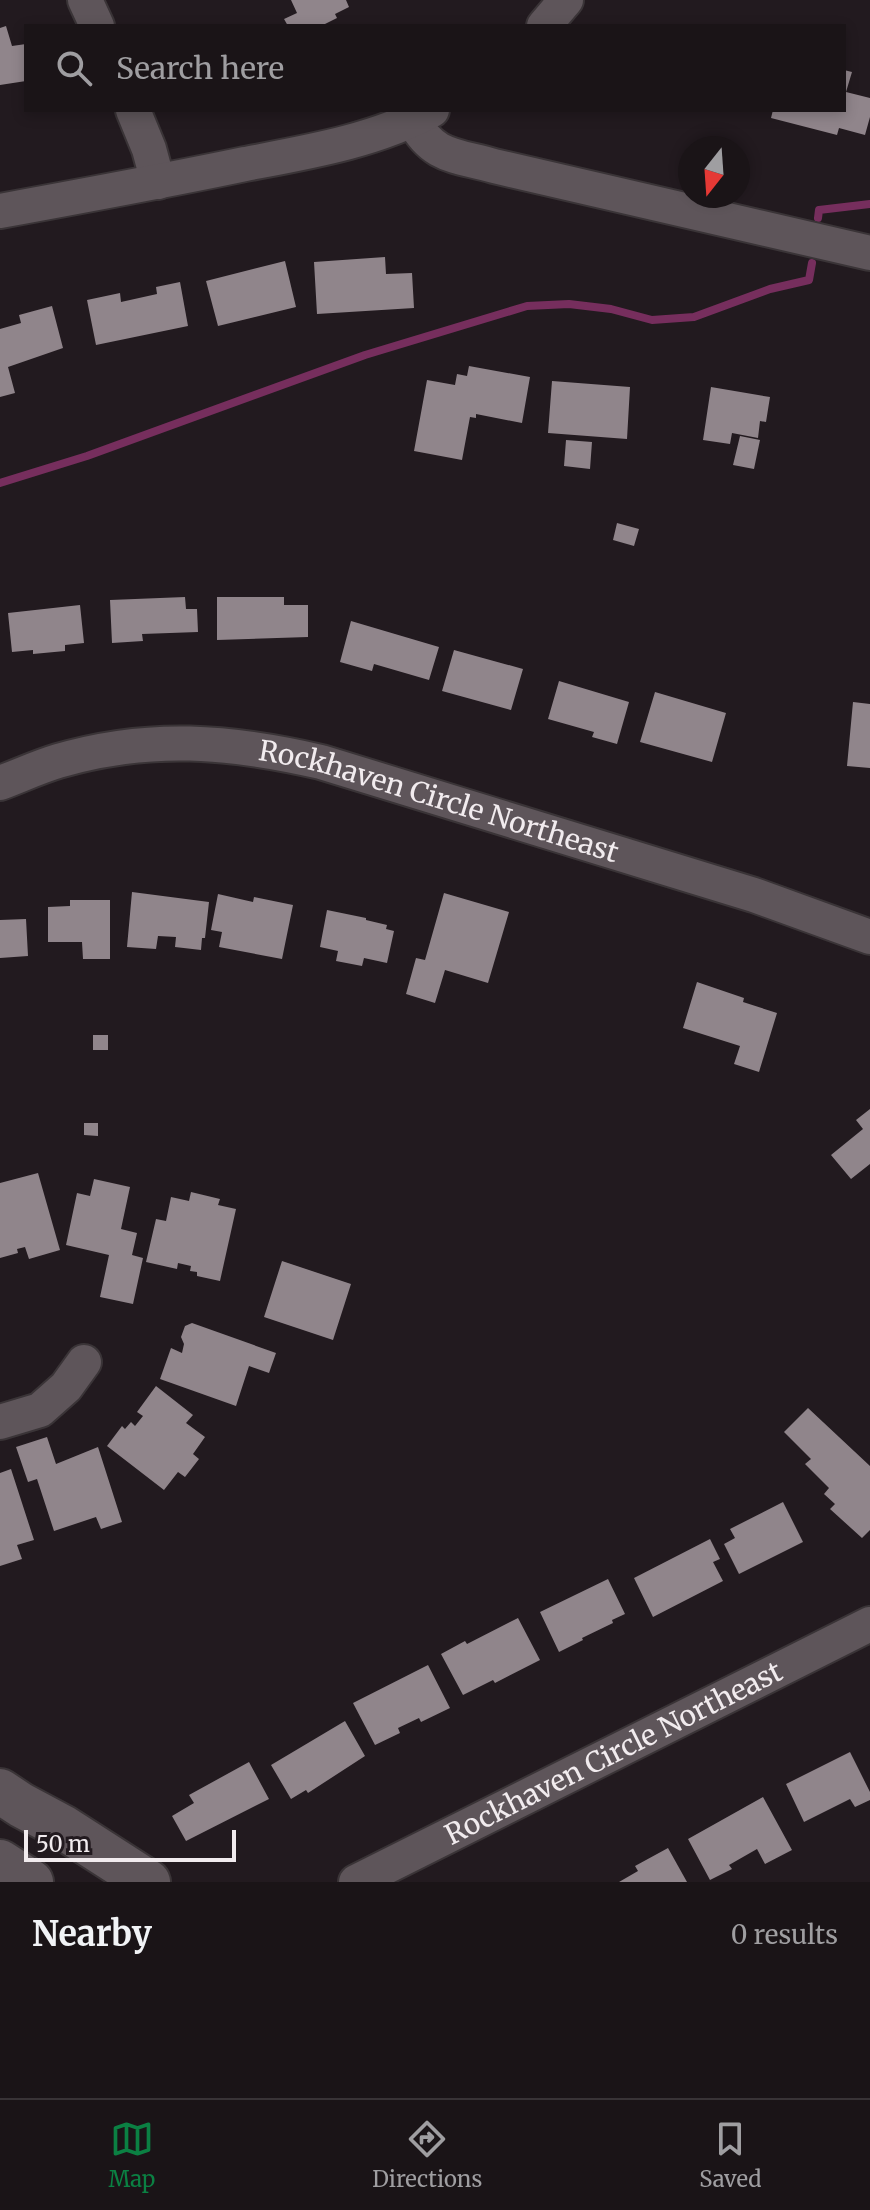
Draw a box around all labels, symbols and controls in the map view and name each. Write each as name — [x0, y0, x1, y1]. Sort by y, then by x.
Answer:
search box — [24, 24, 846, 112]
icon: search — [52, 46, 96, 90]
text: Search here — [116, 49, 284, 87]
north arrow — [678, 136, 750, 208]
street label: Rockhaven Circle Northeast — [256, 732, 623, 870]
street label: Rockhaven Circle Northeast — [439, 1653, 788, 1853]
scale bar — [24, 1826, 236, 1862]
text: 50 m — [36, 1830, 90, 1858]
text: Nearby — [32, 1913, 152, 1955]
text: 0 results — [731, 1918, 838, 1951]
tab: Map — [108, 2117, 155, 2193]
tab: Directions — [372, 2117, 482, 2193]
tab: Saved — [699, 2117, 762, 2193]

